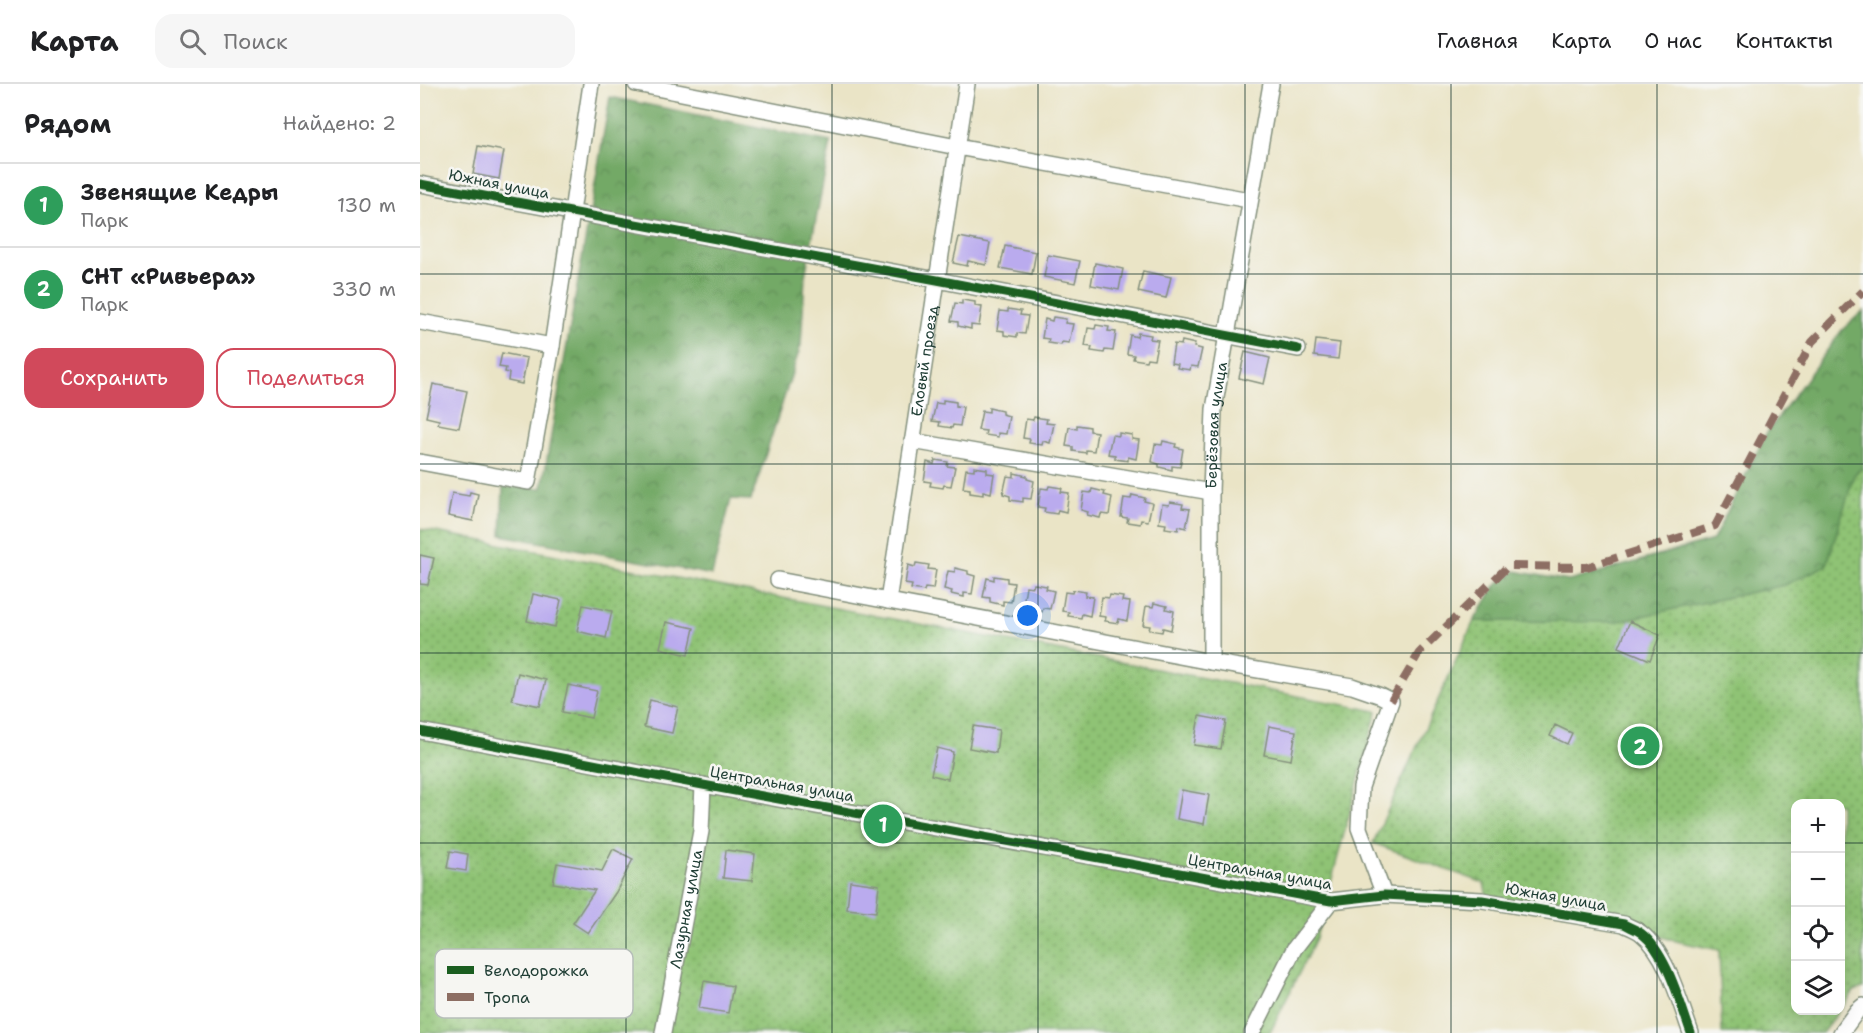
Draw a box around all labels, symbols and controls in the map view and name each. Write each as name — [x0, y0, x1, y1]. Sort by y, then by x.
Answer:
search box — [155, 14, 575, 68]
text: Карта — [30, 22, 119, 60]
icon: search — [176, 25, 209, 58]
text: Поиск — [224, 27, 288, 56]
text: Главная — [1437, 27, 1518, 55]
text: Карта — [1551, 27, 1611, 55]
text: О нас — [1644, 27, 1702, 55]
text: Контакты — [1735, 27, 1833, 55]
text: Рядом — [24, 106, 111, 141]
text: Найдено: 2 — [283, 110, 396, 136]
street label: Южная улица — [447, 164, 552, 204]
text: Звенящие Кедры — [81, 178, 278, 207]
text: 1 — [39, 192, 48, 218]
text: 130 m — [337, 192, 396, 218]
text: Парк — [81, 207, 128, 233]
text: СНТ «Ривьера» — [81, 262, 256, 291]
text: 2 — [37, 276, 51, 302]
text: 330 m — [332, 276, 396, 302]
text: Парк — [81, 291, 128, 317]
street label: Еловый проезд — [906, 303, 943, 418]
button: Сохранить — [24, 348, 204, 408]
button: Поделиться — [216, 348, 396, 408]
street label: Берёзовая улица — [1201, 360, 1232, 489]
your location — [1013, 601, 1042, 630]
pin: 2 — [1620, 724, 1660, 768]
street label: Центральная улица — [708, 761, 856, 807]
map controls — [1791, 799, 1845, 1015]
button: + — [1791, 799, 1845, 853]
pin: 1 — [864, 802, 902, 846]
street label: Лазурная улица — [665, 847, 707, 970]
street label: Центральная улица — [1186, 849, 1334, 895]
button: − — [1791, 853, 1845, 907]
street label: Южная улица — [1504, 878, 1609, 916]
button: locate — [1791, 907, 1845, 961]
legend — [435, 949, 633, 1018]
text: Велодорожка — [484, 960, 589, 981]
button: layers — [1791, 961, 1845, 1015]
text: Тропа — [484, 987, 530, 1008]

